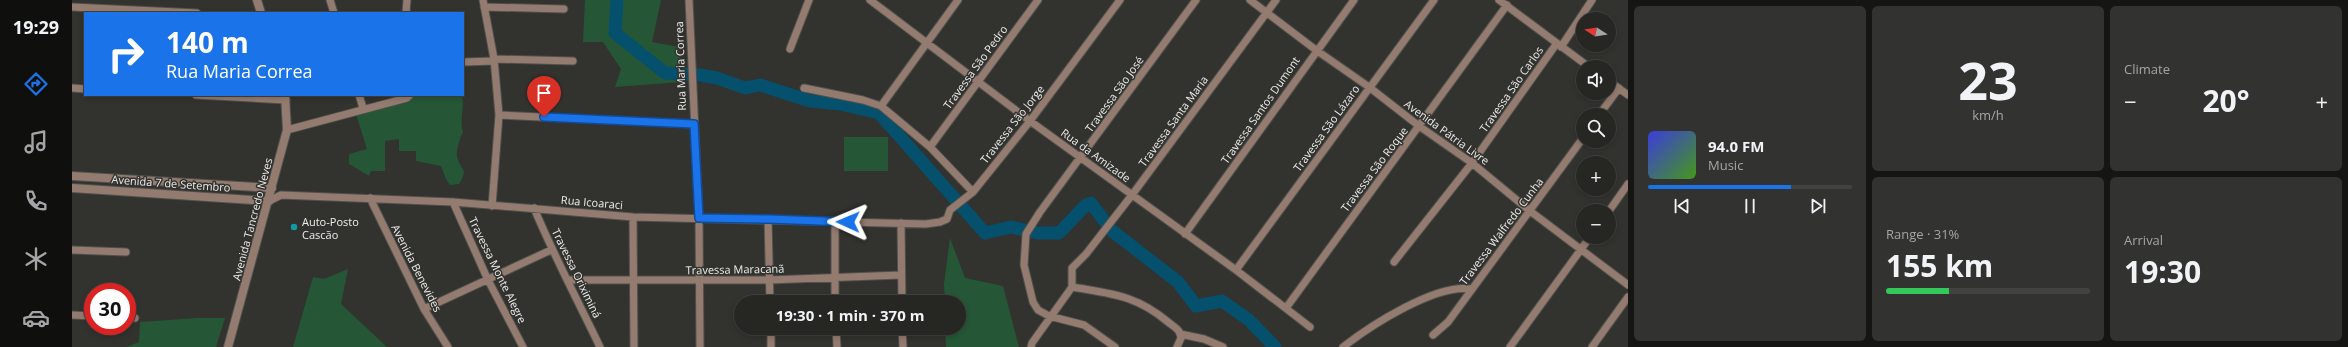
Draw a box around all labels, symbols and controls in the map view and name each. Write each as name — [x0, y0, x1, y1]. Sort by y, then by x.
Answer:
north arrow — [1576, 12, 1616, 52]
map controls — [1576, 12, 1616, 244]
text: 19:29 — [13, 15, 59, 39]
street label: Rua Maria Correa — [671, 21, 689, 111]
street label: Travessa São Pedro — [940, 22, 1011, 112]
text: 140 m — [166, 23, 249, 61]
icon: right — [100, 28, 152, 80]
street label: Travessa São Carlos — [1476, 43, 1546, 135]
text: 23 — [1958, 44, 2018, 115]
street label: Travessa São José — [1081, 53, 1147, 135]
street label: Travessa Santos Dumont — [1217, 53, 1303, 167]
text: Rua Maria Correa — [166, 59, 313, 83]
button: sound — [1576, 60, 1616, 100]
text: Climate — [2124, 60, 2170, 78]
icon: directions — [22, 70, 50, 98]
street label: Travessa Santa Maria — [1135, 73, 1211, 169]
pin — [527, 76, 561, 117]
text: 20° — [2202, 80, 2250, 121]
street label: Travessa São Lázaro — [1289, 81, 1363, 174]
icon: arrive — [533, 82, 555, 104]
street label: Travessa São Jorge — [977, 82, 1047, 166]
text: − — [2124, 86, 2137, 116]
text: + — [2315, 86, 2328, 116]
street label: Avenida Pátria Livre — [1402, 96, 1492, 168]
text: km/h — [1972, 106, 2004, 124]
button: search — [1576, 108, 1616, 148]
street label: Travessa São Roque — [1337, 124, 1411, 214]
street label: Rua da Amizade — [1058, 125, 1134, 185]
icon: music — [22, 128, 50, 156]
text: 94.0 FM — [1708, 136, 1764, 156]
street label: Avenida Tancredo Neves — [228, 156, 276, 282]
button: + — [1576, 156, 1616, 196]
text: Music — [1708, 156, 1743, 174]
street label: Avenida 7 de Setembro — [111, 171, 231, 195]
street label: Travessa Walfredo Cunha — [1456, 174, 1546, 288]
icon: phone — [22, 187, 50, 215]
street label: Rua Icoaraci — [560, 192, 624, 212]
icon: previous — [1671, 195, 1693, 217]
icon: pause — [1739, 195, 1761, 217]
icon: next — [1807, 195, 1829, 217]
position arrow — [827, 201, 869, 243]
button: − — [1576, 204, 1616, 244]
place label: Auto-Posto Cascão — [302, 214, 359, 242]
street label: Travessa Monte Alegre — [466, 214, 530, 326]
marker: Auto-Posto Cascão — [289, 222, 299, 232]
street label: Avenida Benevides — [388, 222, 446, 314]
text: Range · 31% — [1886, 225, 1959, 243]
street label: Travessa Oriximiná — [549, 226, 605, 320]
text: Arrival — [2124, 231, 2163, 249]
icon: climate — [22, 245, 50, 273]
text: 155 km — [1886, 245, 1993, 286]
text: 19:30 — [2124, 251, 2201, 292]
street label: Travessa Maracanã — [686, 261, 784, 277]
speed limit sign: 30 — [84, 283, 136, 335]
icon: car — [22, 304, 50, 332]
text: 19:30 · 1 min · 370 m — [776, 305, 924, 325]

